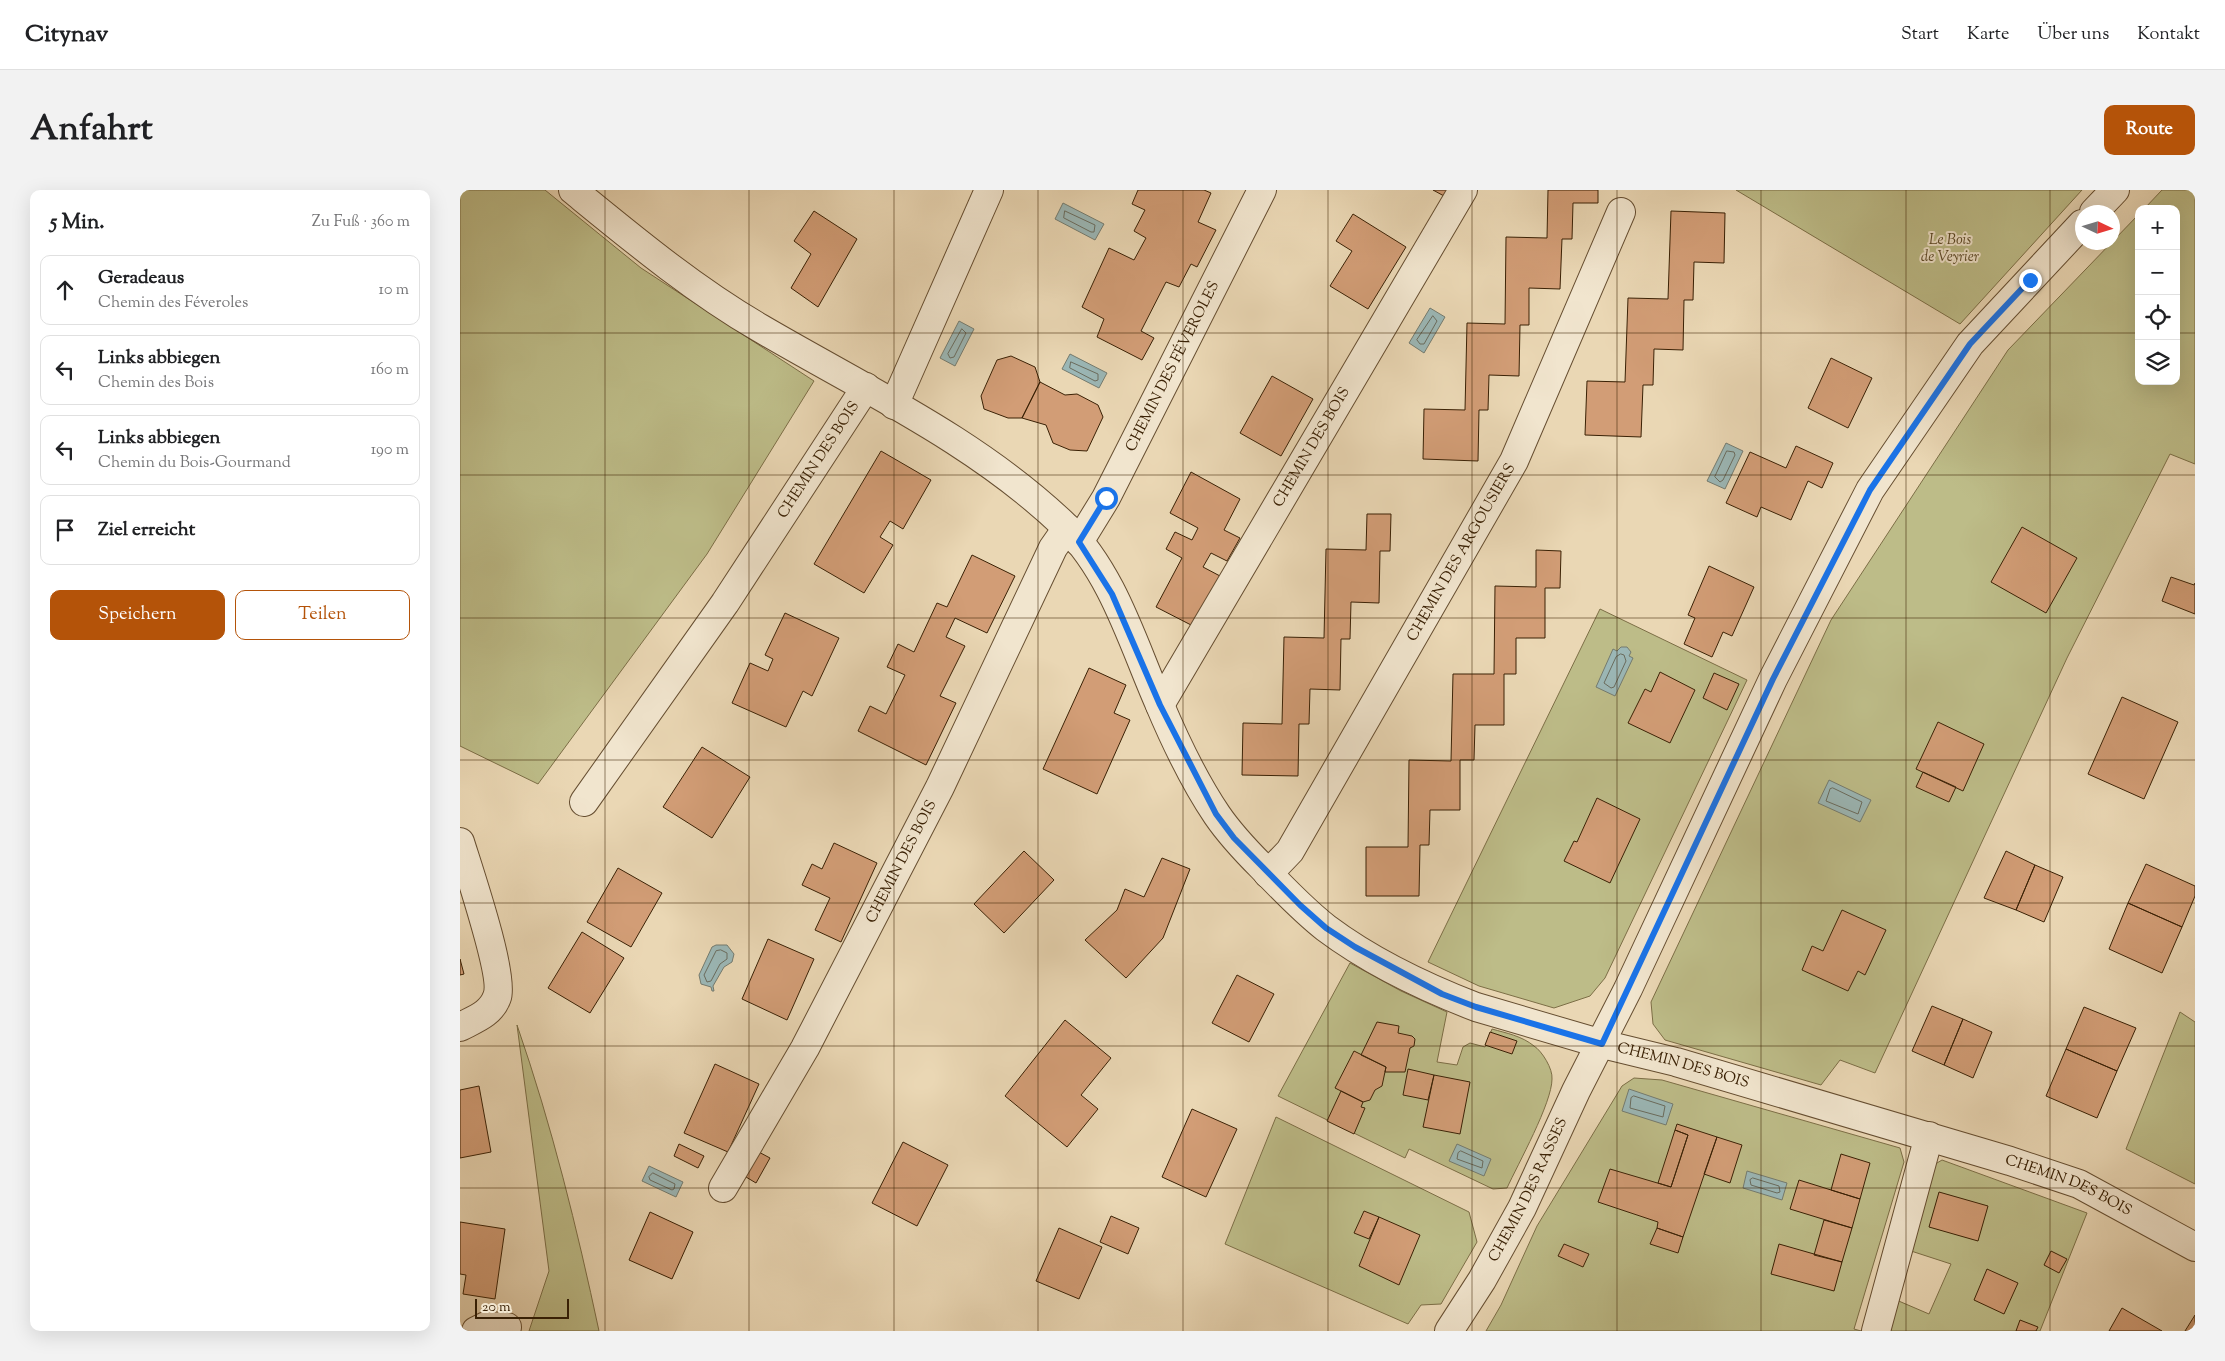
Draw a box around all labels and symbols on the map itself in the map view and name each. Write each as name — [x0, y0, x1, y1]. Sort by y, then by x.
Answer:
north arrow — [2075, 205, 2120, 250]
park label: Le Bois de Veyrier — [1921, 230, 1980, 268]
route end — [2019, 269, 2042, 292]
street label: CHEMIN DES FÉVEROLES — [1121, 278, 1225, 455]
street label: CHEMIN DES BOIS — [1268, 383, 1355, 511]
street label: CHEMIN DES BOIS — [773, 397, 865, 522]
street label: CHEMIN DES ARGOUSIERS — [1402, 460, 1521, 646]
route start — [1095, 487, 1118, 510]
street label: CHEMIN DES BOIS — [861, 796, 942, 927]
street label: CHEMIN DES BOIS — [1615, 1038, 1752, 1094]
street label: CHEMIN DES RASSES — [1483, 1114, 1573, 1266]
street label: CHEMIN DES BOIS — [2002, 1150, 2136, 1221]
scale bar — [475, 1296, 569, 1319]

